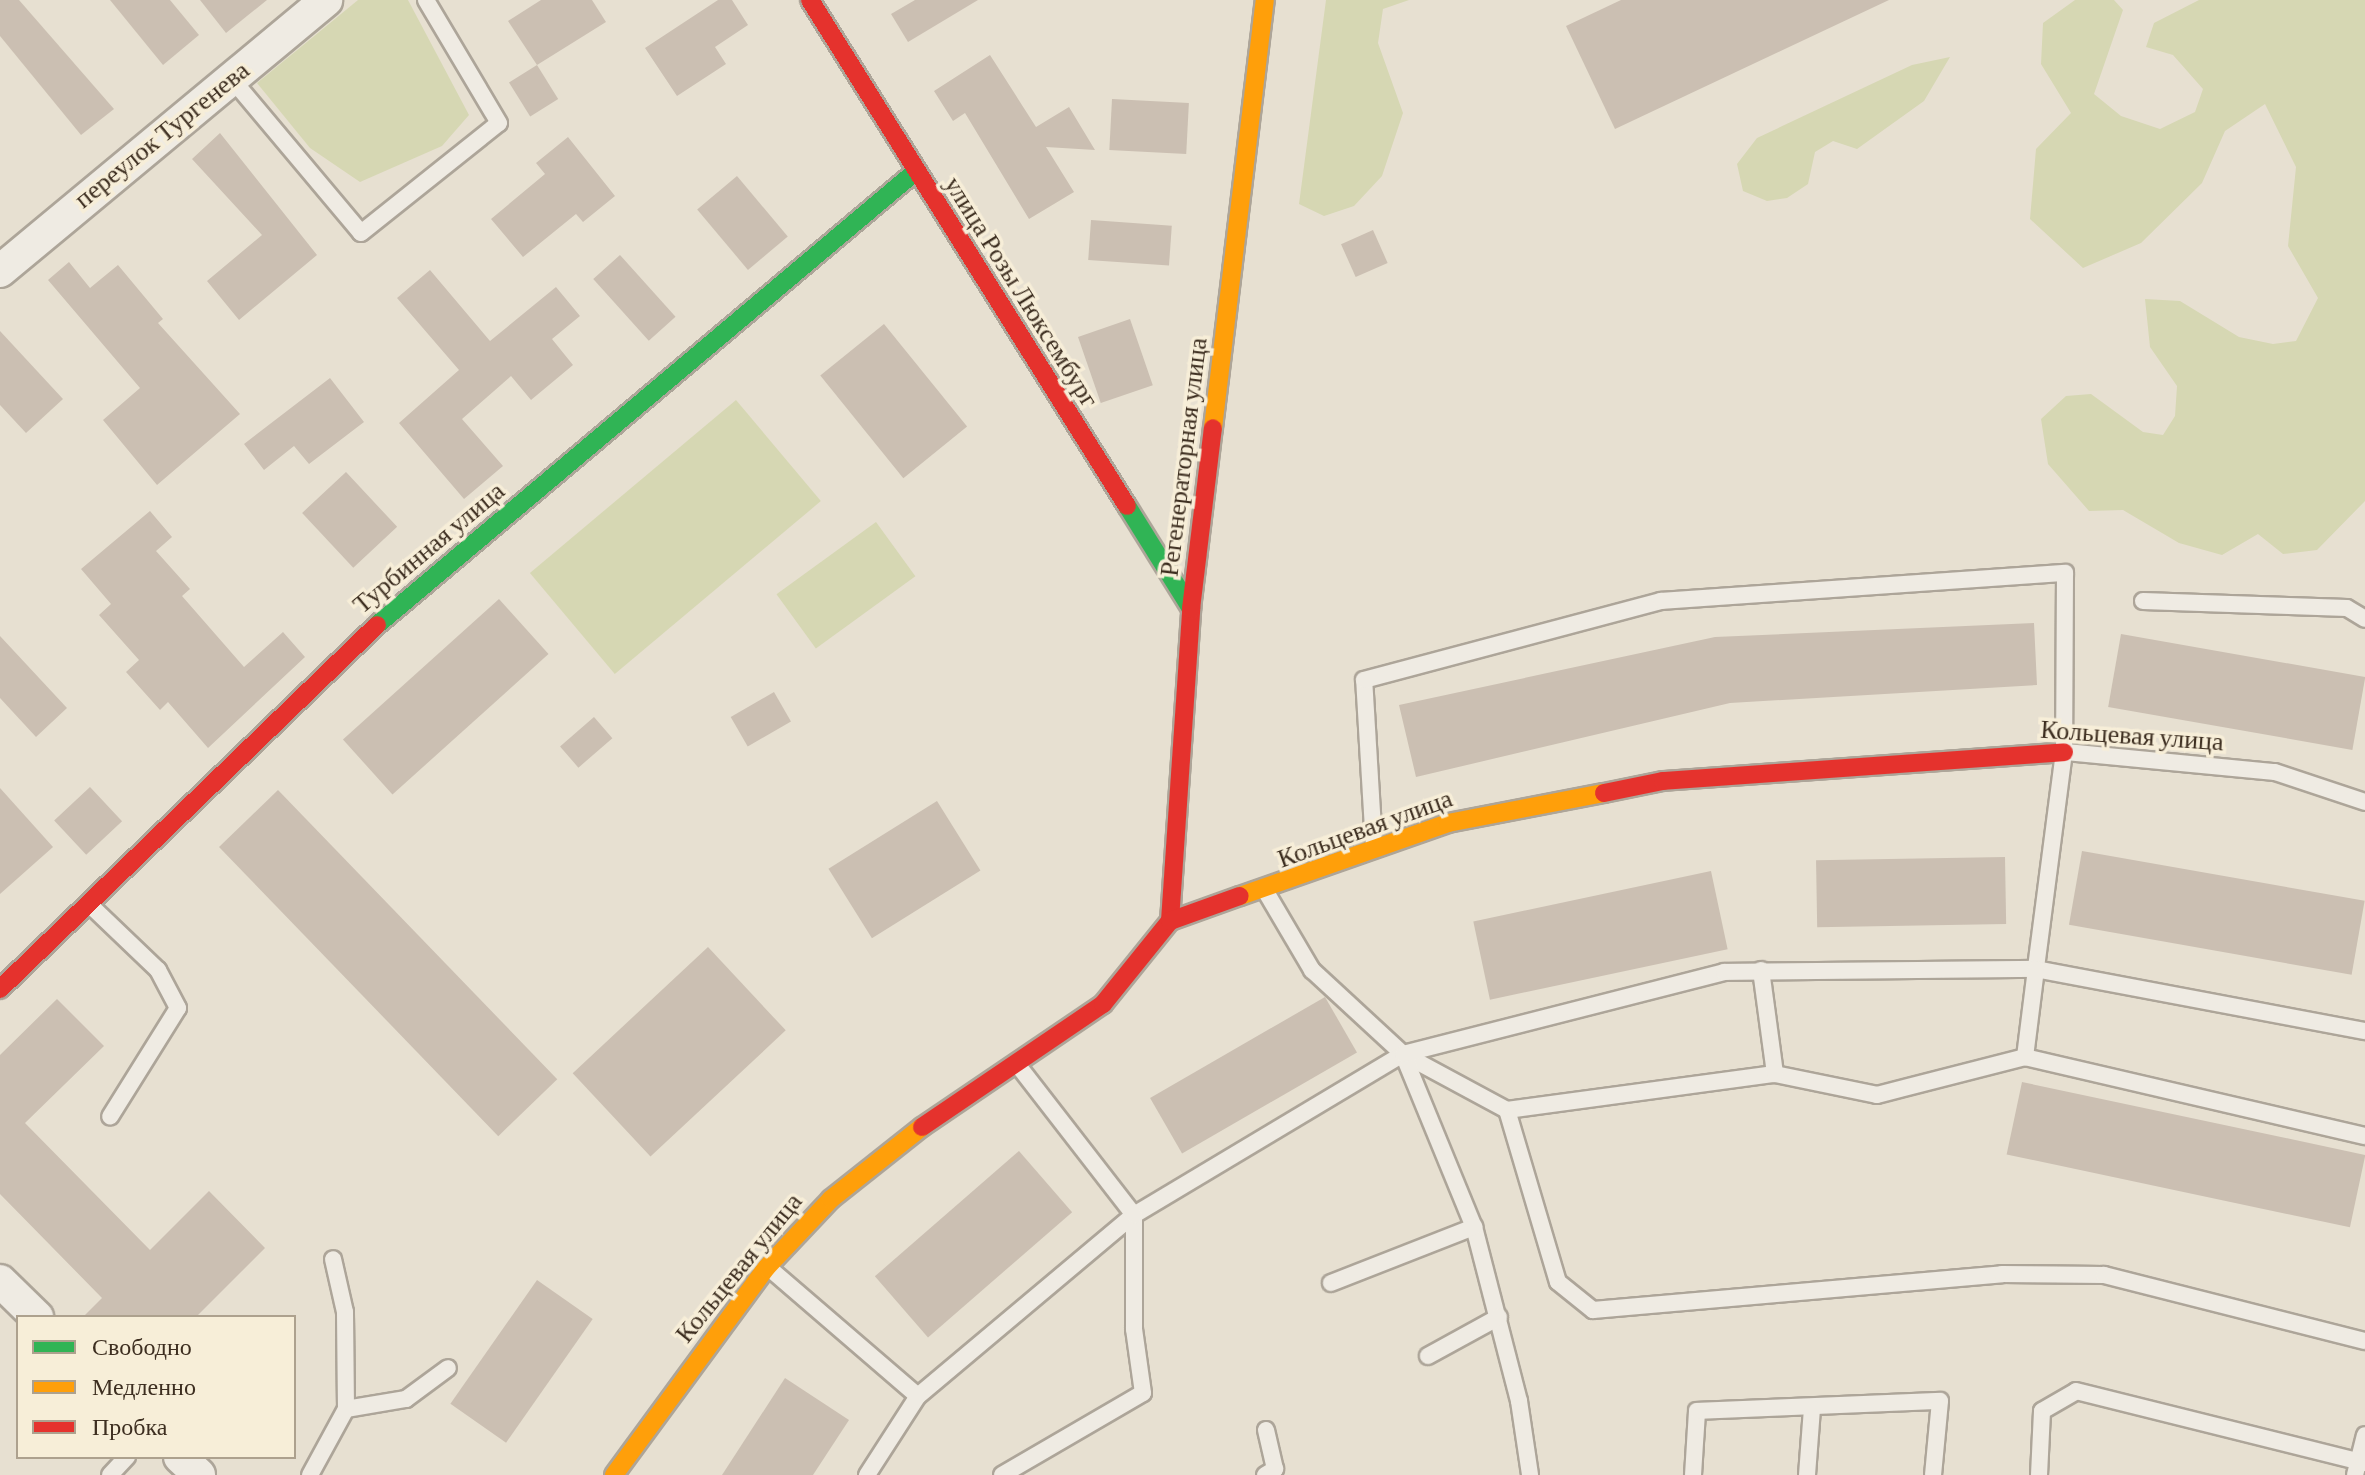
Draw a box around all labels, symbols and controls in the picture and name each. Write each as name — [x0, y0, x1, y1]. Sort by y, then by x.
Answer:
street label: переулок Тургенева — [68, 55, 256, 215]
street label: улица Розы Люксембург — [937, 171, 1105, 413]
street label: Регенераторная улица — [1154, 336, 1214, 578]
street label: Турбинная улица — [347, 476, 511, 620]
street label: Кольцевая улица — [2039, 714, 2225, 758]
street label: Кольцевая улица — [1273, 783, 1457, 875]
street label: Кольцевая улица — [669, 1187, 809, 1349]
legend — [16, 1315, 296, 1459]
text: Свободно — [92, 1333, 192, 1360]
text: Медленно — [92, 1373, 196, 1400]
text: Пробка — [92, 1413, 168, 1440]

